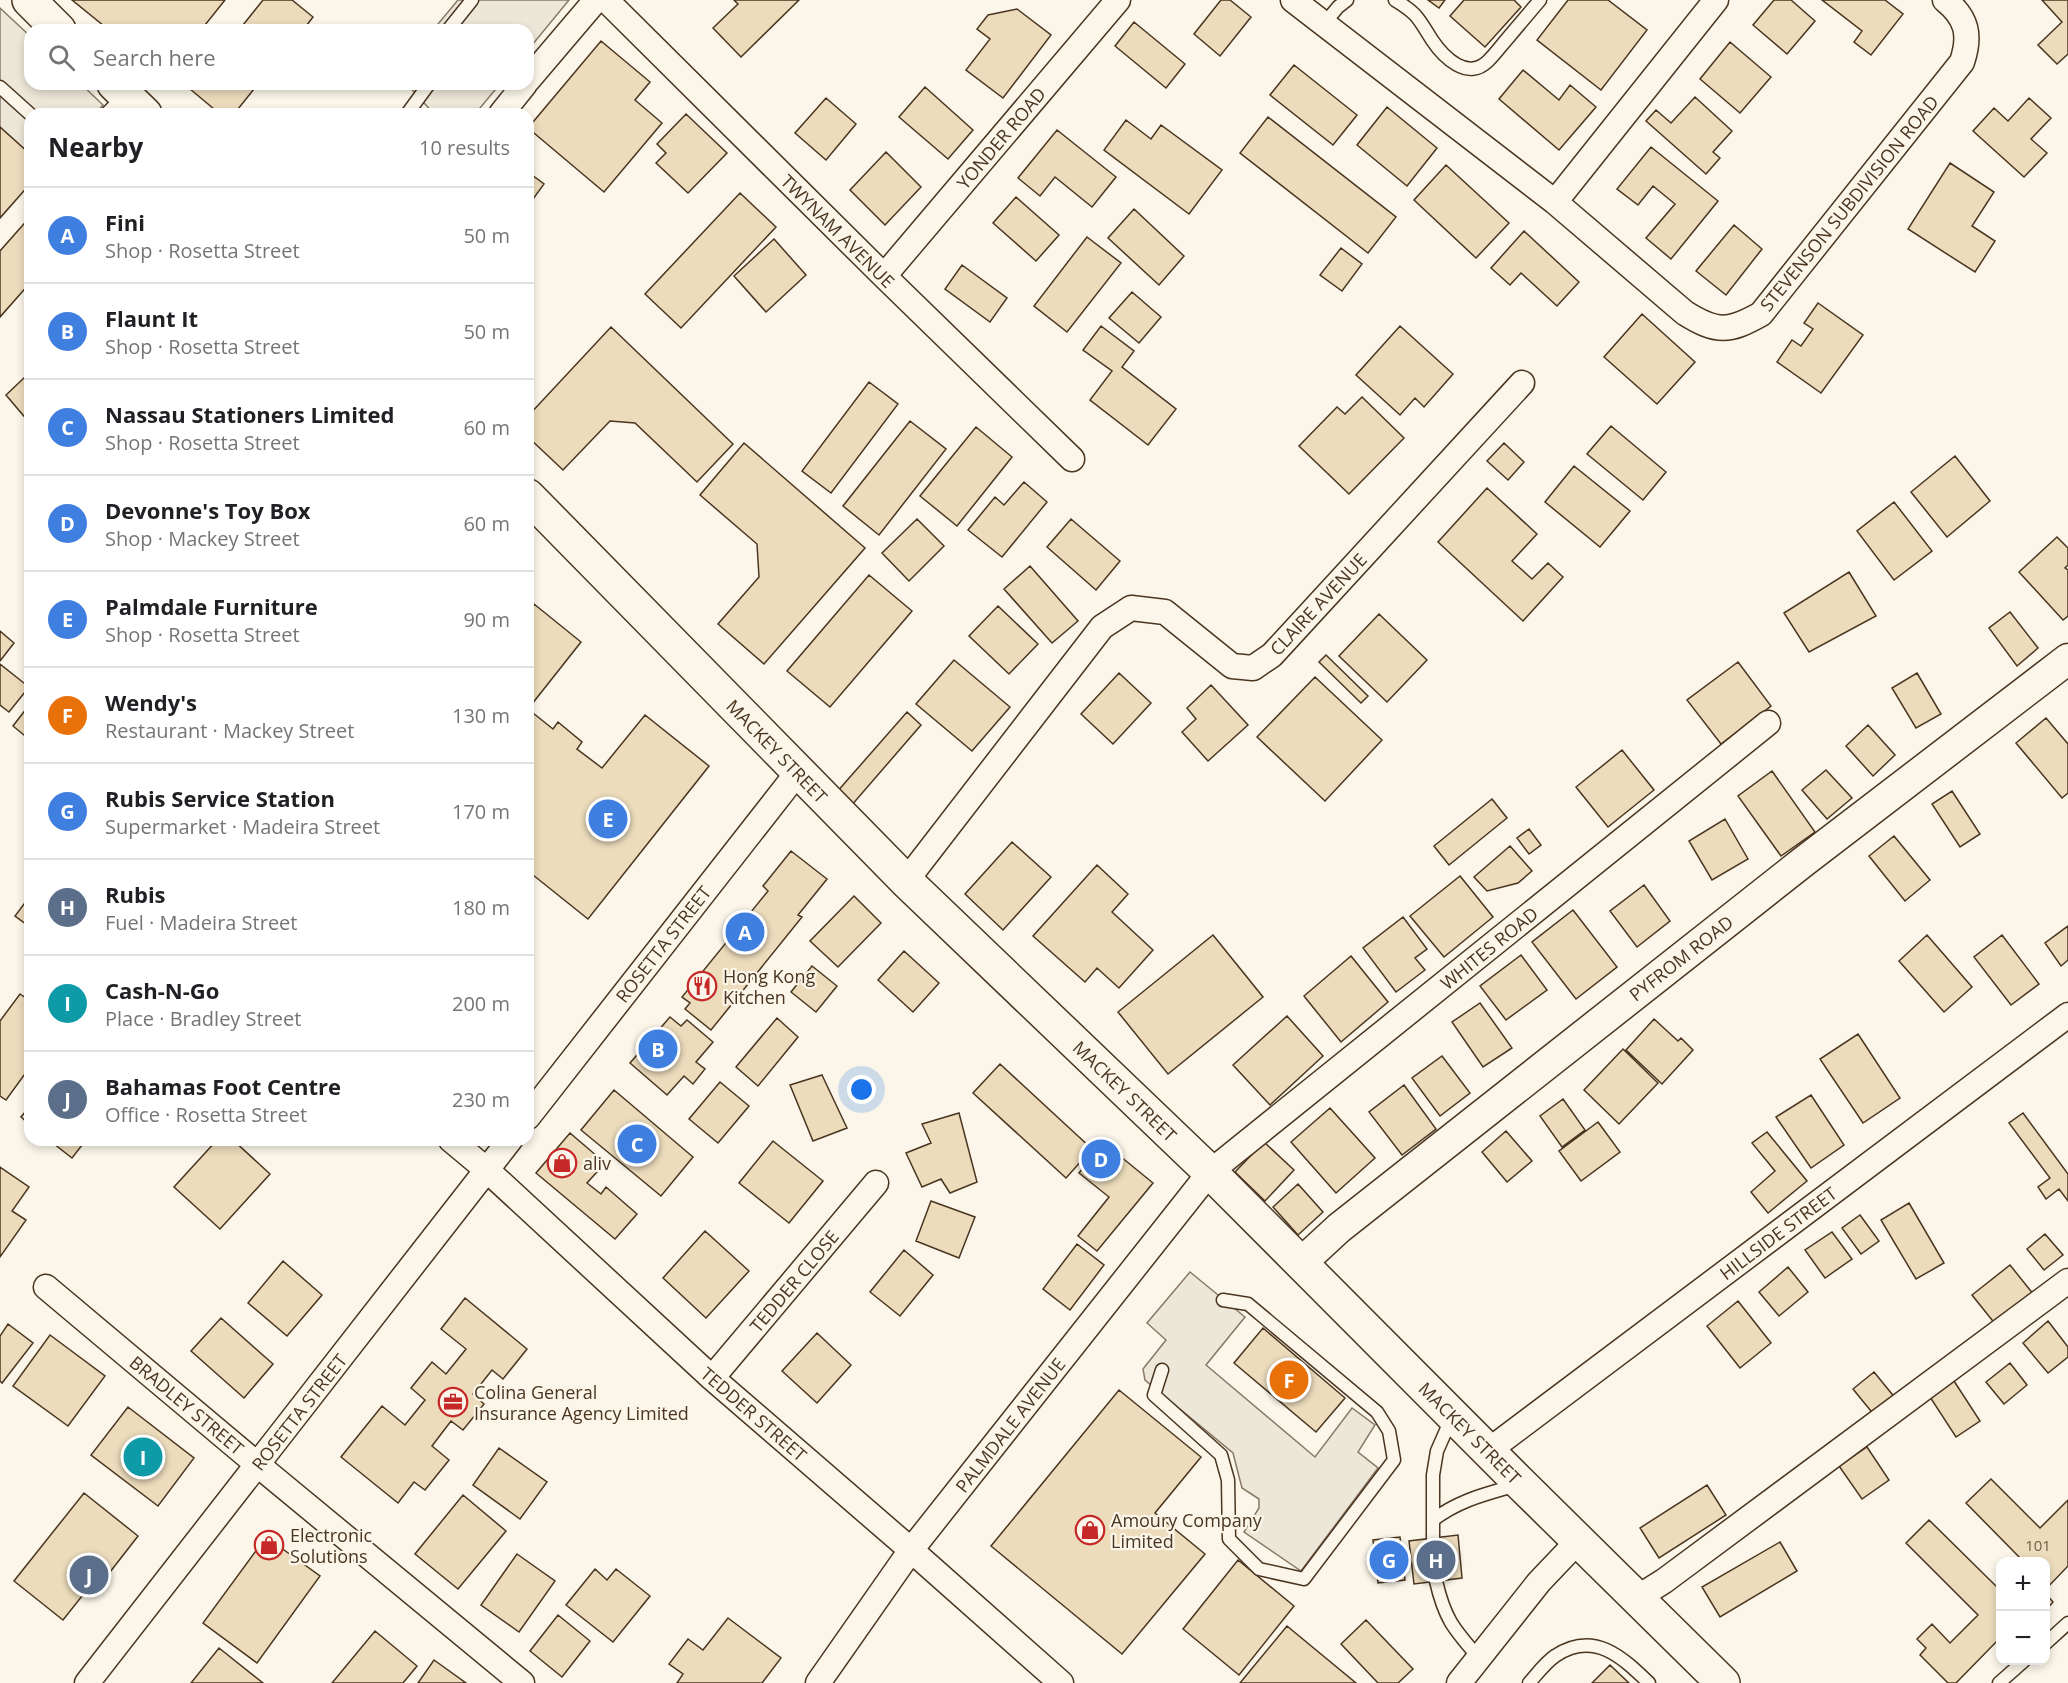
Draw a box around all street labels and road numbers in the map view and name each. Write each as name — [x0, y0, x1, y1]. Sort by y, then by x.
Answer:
street label: YONDER ROAD — [951, 82, 1051, 194]
street label: STEVENSON SUBDIVISION ROAD — [1754, 90, 1944, 316]
street label: TWYNAM AVENUE — [776, 169, 900, 293]
street label: CLAIRE AVENUE — [1264, 548, 1372, 660]
street label: MACKEY STREET — [721, 694, 833, 808]
street label: ROSETTA STREET — [610, 881, 716, 1007]
street label: WHITES ROAD — [1435, 901, 1543, 995]
street label: PYFROM ROAD — [1624, 910, 1738, 1006]
street label: MACKEY STREET — [1068, 1035, 1182, 1147]
street label: HILLSIDE STREET — [1715, 1181, 1841, 1285]
street label: TEDDER CLOSE — [744, 1225, 844, 1337]
street label: ROSETTA STREET — [246, 1349, 352, 1475]
street label: BRADLEY STREET — [125, 1350, 249, 1460]
street label: PALMDALE AVENUE — [950, 1353, 1070, 1497]
street label: TEDDER STREET — [696, 1361, 812, 1467]
street label: MACKEY STREET — [1414, 1377, 1526, 1489]

